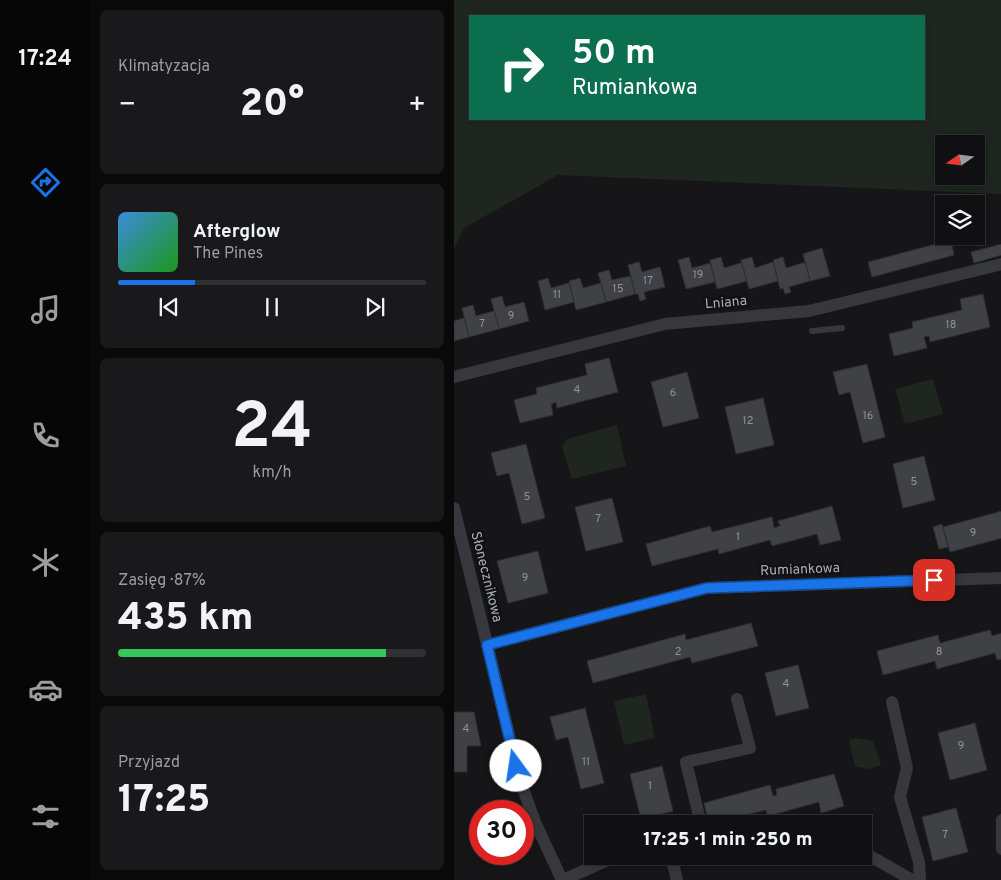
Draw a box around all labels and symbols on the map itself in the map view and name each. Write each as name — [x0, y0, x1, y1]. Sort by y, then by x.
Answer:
north arrow — [935, 135, 985, 185]
house number: 19 — [693, 268, 703, 282]
house number: 17 — [643, 274, 653, 288]
house number: 15 — [613, 282, 624, 296]
house number: 11 — [553, 288, 561, 302]
street label: Lniana — [704, 293, 748, 313]
house number: 9 — [508, 309, 514, 323]
house number: 7 — [479, 317, 485, 331]
house number: 18 — [946, 318, 956, 332]
house number: 4 — [574, 383, 581, 397]
house number: 6 — [670, 386, 676, 400]
house number: 16 — [863, 409, 873, 423]
house number: 12 — [743, 414, 753, 428]
house number: 5 — [911, 475, 918, 489]
house number: 5 — [524, 490, 531, 504]
house number: 7 — [595, 512, 601, 526]
house number: 9 — [970, 526, 976, 540]
street label: Słonecznikowa — [467, 530, 505, 624]
house number: 1 — [736, 530, 740, 544]
pin — [913, 559, 955, 601]
street label: Rumiankowa — [760, 560, 840, 580]
house number: 9 — [522, 571, 528, 585]
house number: 2 — [675, 645, 681, 659]
house number: 8 — [936, 645, 942, 659]
house number: 4 — [783, 677, 790, 691]
house number: 4 — [463, 722, 470, 736]
position arrow — [489, 739, 541, 791]
house number: 9 — [958, 739, 964, 753]
house number: 11 — [582, 755, 590, 769]
house number: 1 — [648, 779, 652, 793]
speed limit sign: 30 — [469, 800, 534, 865]
house number: 7 — [942, 828, 948, 842]

